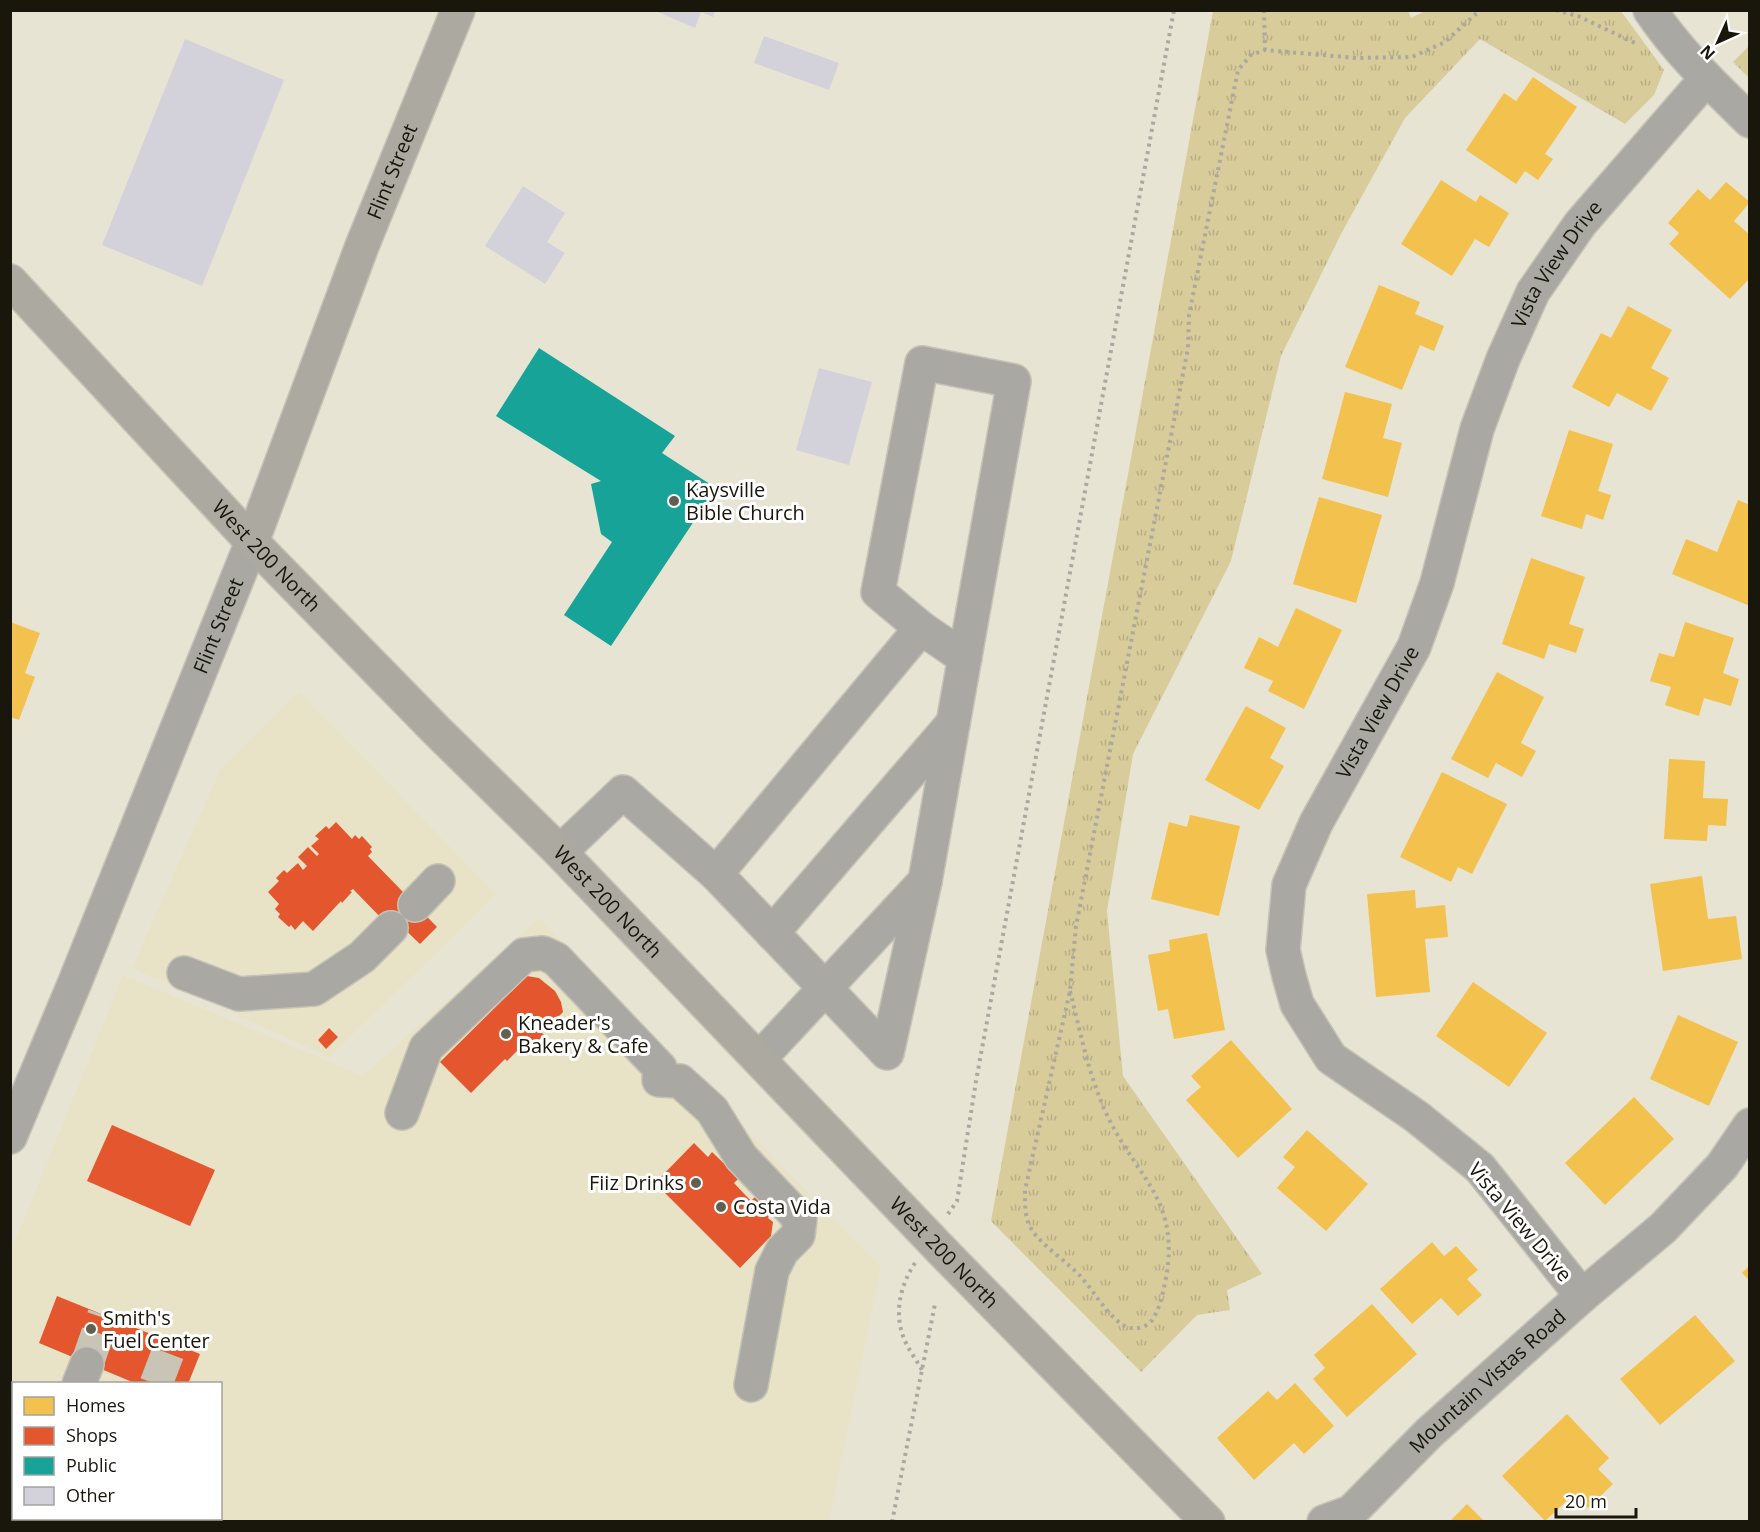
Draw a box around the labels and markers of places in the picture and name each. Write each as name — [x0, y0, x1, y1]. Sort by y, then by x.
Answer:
place label: Kaysville Bible Church — [686, 476, 805, 526]
marker: Kaysville Bible Church — [667, 494, 681, 508]
place label: Kneader's Bakery & Cafe — [518, 1009, 649, 1059]
marker: Kneader's Bakery & Cafe — [499, 1027, 513, 1041]
place label: Fiiz Drinks — [589, 1169, 684, 1196]
marker: Fiiz Drinks — [689, 1176, 703, 1190]
place label: Costa Vida — [733, 1193, 831, 1220]
marker: Costa Vida — [714, 1200, 728, 1214]
place label: Smith's Fuel Center — [103, 1304, 210, 1354]
marker: Smith's Fuel Center — [84, 1322, 98, 1336]

